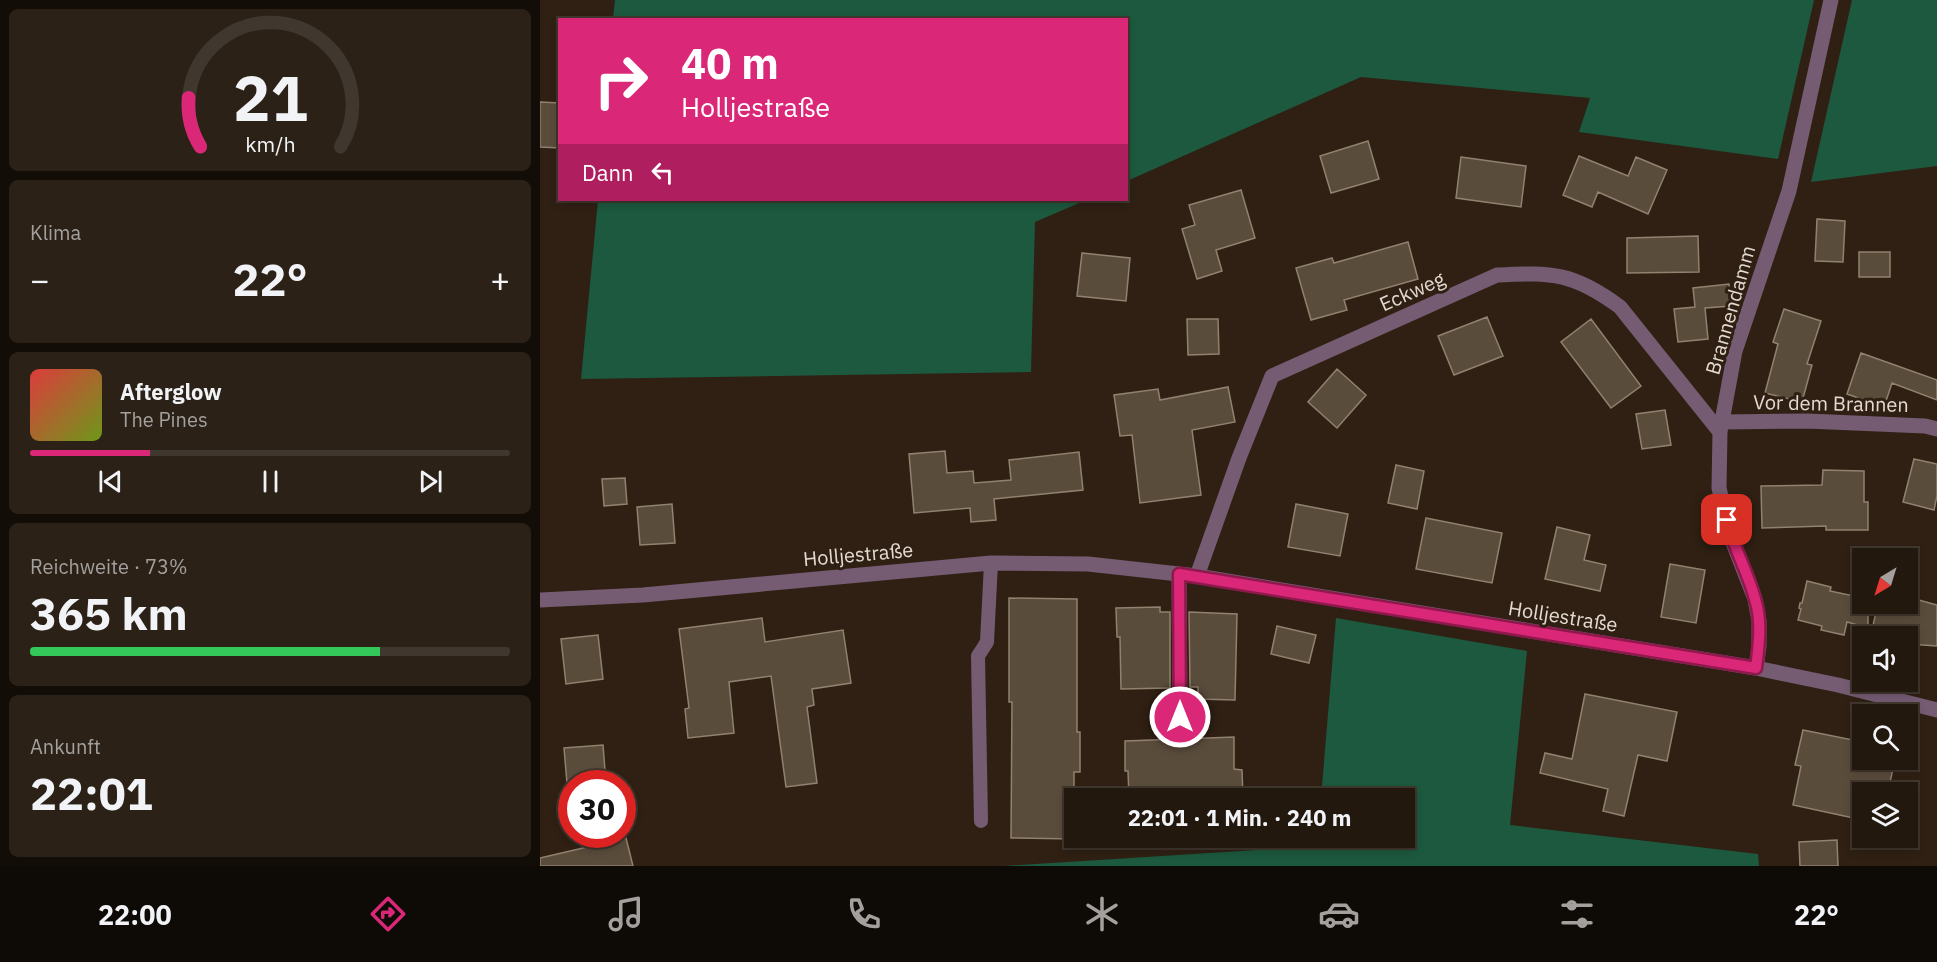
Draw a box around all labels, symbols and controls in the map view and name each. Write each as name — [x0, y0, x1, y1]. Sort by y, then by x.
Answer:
text: 40 m — [681, 36, 779, 91]
icon: right — [582, 42, 660, 120]
text: 21 — [233, 57, 307, 138]
text: Holljestraße — [681, 89, 830, 124]
text: km/h — [245, 131, 295, 159]
icon: left — [646, 156, 679, 189]
text: Dann — [582, 158, 634, 187]
text: Klima — [30, 219, 81, 246]
street label: Brannendamm — [1699, 242, 1761, 378]
text: 22° — [232, 250, 308, 308]
text: − — [30, 258, 50, 301]
text: + — [490, 258, 510, 301]
street label: Eckweg — [1375, 264, 1449, 317]
text: Afterglow — [120, 377, 222, 406]
street label: Vor dem Brannen — [1753, 388, 1909, 418]
text: The Pines — [120, 406, 208, 433]
icon: previous — [94, 465, 127, 498]
icon: pause — [254, 465, 287, 498]
icon: next — [414, 465, 447, 498]
pin — [1701, 494, 1752, 545]
icon: arrive — [1710, 503, 1743, 536]
street label: Holljestraße — [802, 536, 914, 572]
north arrow — [1852, 548, 1918, 614]
map controls — [1852, 548, 1918, 848]
text: Reichweite · 73% — [30, 553, 187, 580]
text: 365 km — [30, 584, 188, 642]
street label: Holljestraße — [1506, 594, 1620, 638]
button: sound — [1852, 626, 1918, 692]
position arrow — [1148, 685, 1212, 749]
button: search — [1852, 704, 1918, 770]
text: Ankunft — [30, 733, 101, 760]
text: 22:01 — [30, 764, 153, 822]
speed limit sign: 30 — [558, 770, 636, 848]
button: layers — [1852, 782, 1918, 848]
text: 22:01 · 1 Min. · 240 m — [1128, 803, 1351, 832]
icon: directions — [367, 893, 409, 935]
icon: music — [605, 893, 647, 935]
icon: phone — [843, 893, 885, 935]
icon: climate — [1081, 893, 1123, 935]
icon: car — [1318, 893, 1360, 935]
icon: filters — [1556, 893, 1598, 935]
text: 22:00 — [98, 897, 172, 932]
text: 22° — [1794, 897, 1839, 932]

